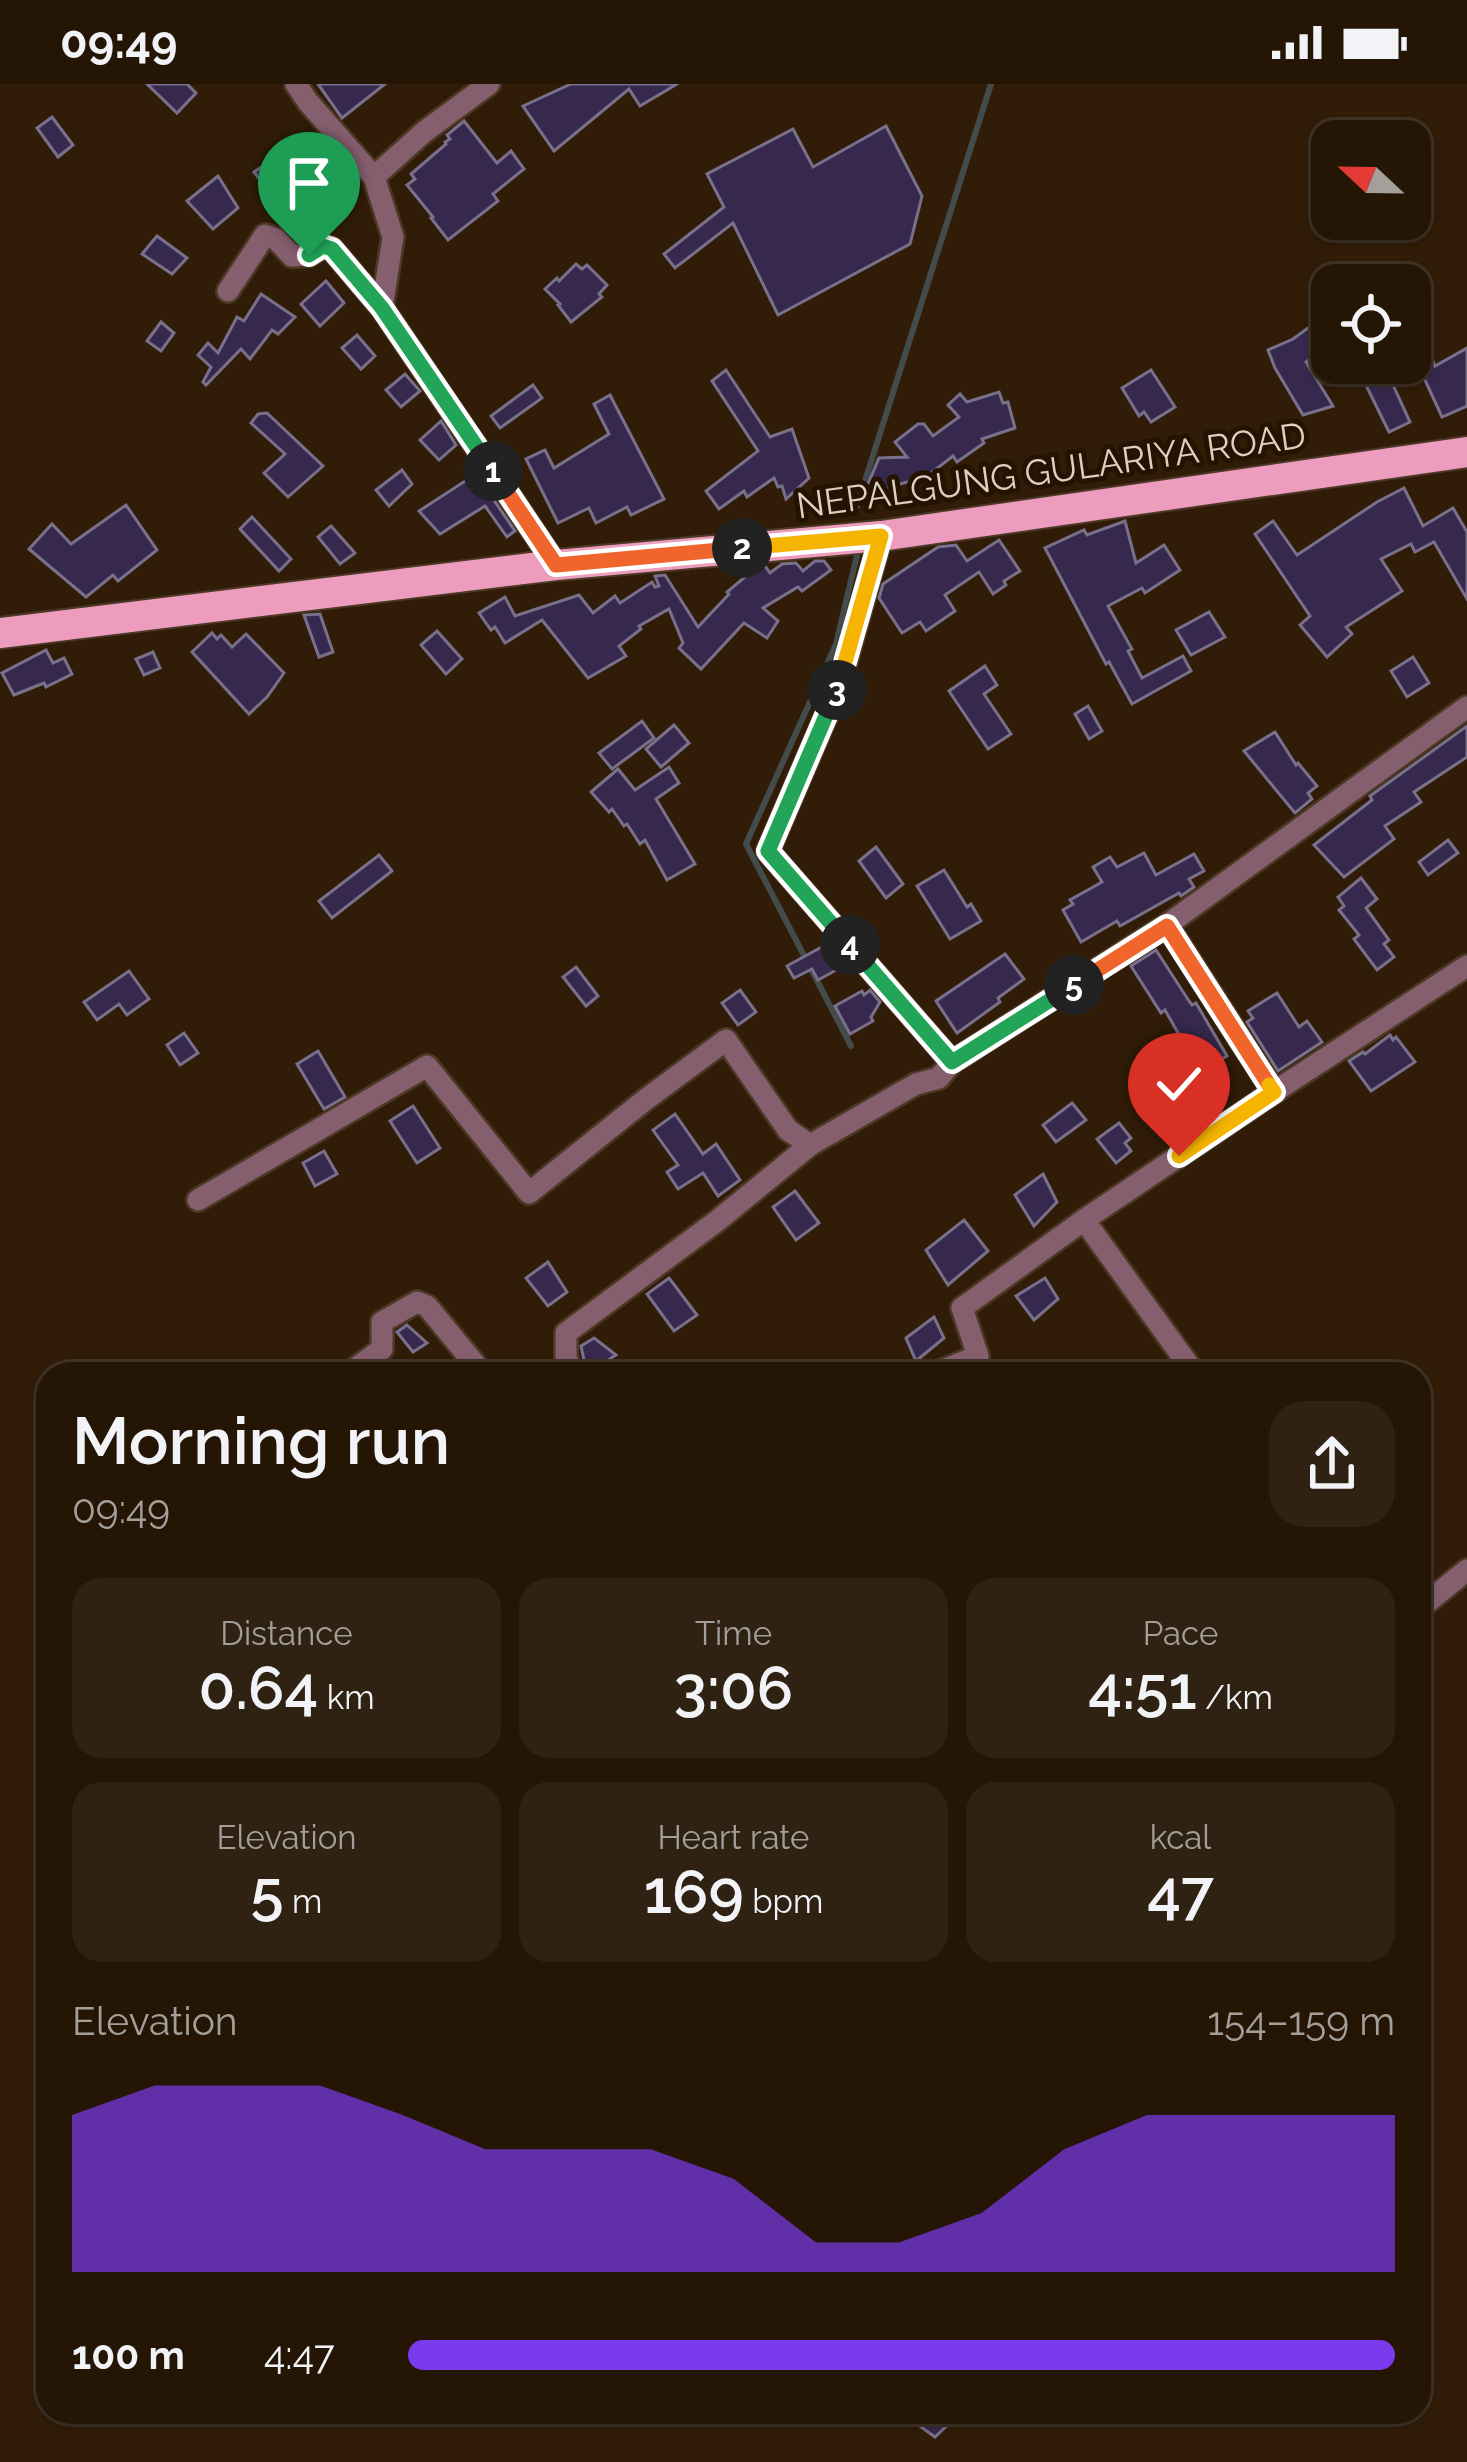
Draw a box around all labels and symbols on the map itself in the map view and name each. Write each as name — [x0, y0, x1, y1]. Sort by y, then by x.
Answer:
north arrow — [1311, 120, 1431, 240]
pin — [258, 132, 360, 255]
street label: NEPALGUNG GULARIYA ROAD — [794, 413, 1308, 527]
pin: 1 — [463, 441, 523, 501]
pin: 2 — [712, 518, 772, 578]
pin: 3 — [807, 660, 867, 720]
pin: 4 — [820, 915, 880, 975]
pin: 5 — [1044, 955, 1104, 1015]
pin — [1128, 1033, 1230, 1156]

